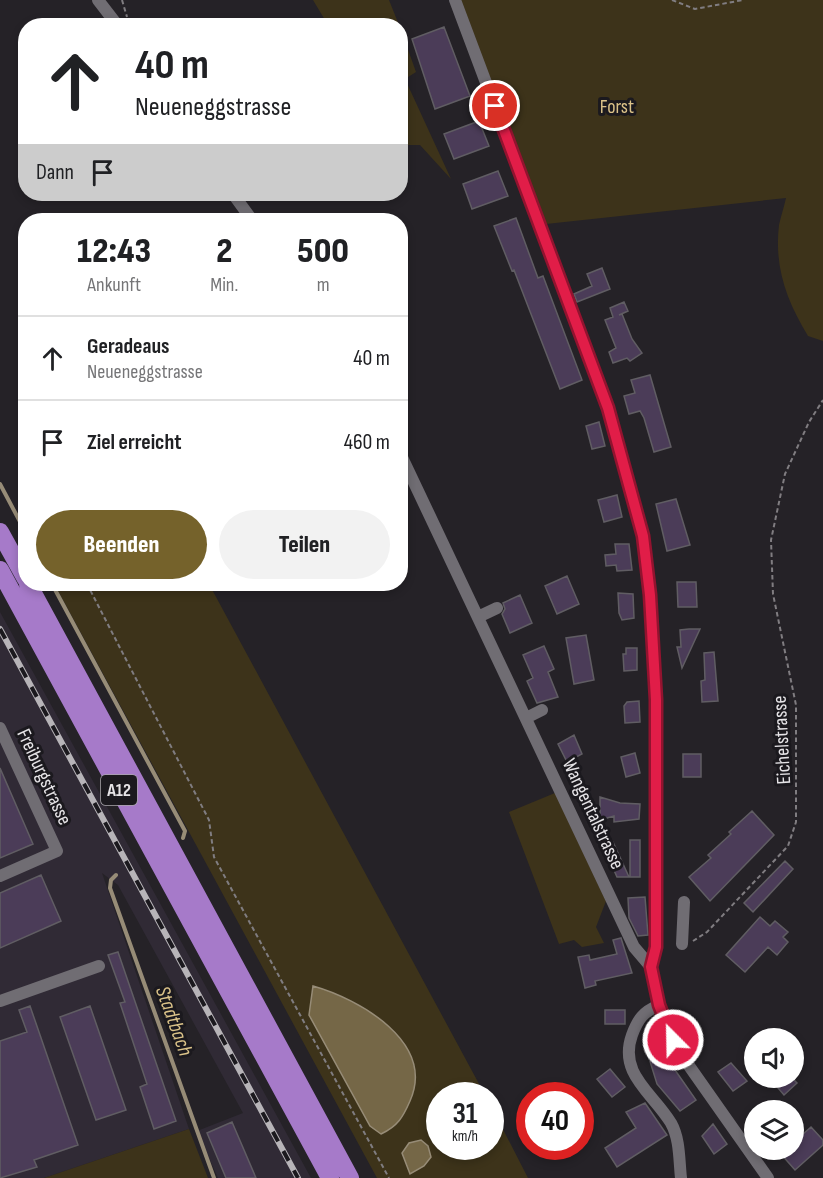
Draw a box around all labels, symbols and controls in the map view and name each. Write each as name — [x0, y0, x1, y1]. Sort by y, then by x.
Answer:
text: 40 m — [135, 40, 209, 91]
icon: ahead — [36, 42, 114, 120]
pin — [469, 80, 520, 131]
icon: arrive — [478, 89, 511, 122]
text: Neueneggstrasse — [135, 91, 291, 123]
park label: Forst — [600, 95, 634, 119]
icon: arrive — [86, 156, 119, 189]
text: Dann — [36, 159, 74, 186]
text: 12:43 — [77, 230, 151, 273]
text: 2 — [216, 230, 232, 273]
text: 500 — [297, 230, 349, 273]
text: Ankunft — [87, 273, 141, 297]
text: Min. — [210, 273, 238, 297]
text: m — [317, 273, 330, 297]
text: Geradeaus — [87, 333, 170, 360]
icon: ahead — [36, 342, 69, 375]
text: 40 m — [353, 345, 390, 372]
text: Neueneggstrasse — [87, 360, 203, 384]
icon: arrive — [36, 426, 69, 459]
text: Ziel erreicht — [87, 429, 182, 456]
text: 460 m — [344, 429, 390, 456]
button: Beenden — [36, 510, 207, 579]
button: Teilen — [219, 510, 390, 579]
street label: Eichelstrasse — [768, 695, 796, 785]
street label: Freiburgstrasse — [11, 725, 77, 829]
street label: Wangentalstrasse — [557, 755, 629, 873]
road number: A12 — [101, 775, 137, 805]
water label: Stadtbach — [150, 983, 198, 1059]
position arrow — [641, 1008, 705, 1072]
map controls — [744, 1028, 804, 1160]
button: sound — [744, 1028, 804, 1088]
speed limit sign: 40 — [516, 1082, 594, 1160]
text: 31 — [452, 1096, 478, 1132]
button: layers — [744, 1100, 804, 1160]
text: km/h — [452, 1127, 478, 1146]

